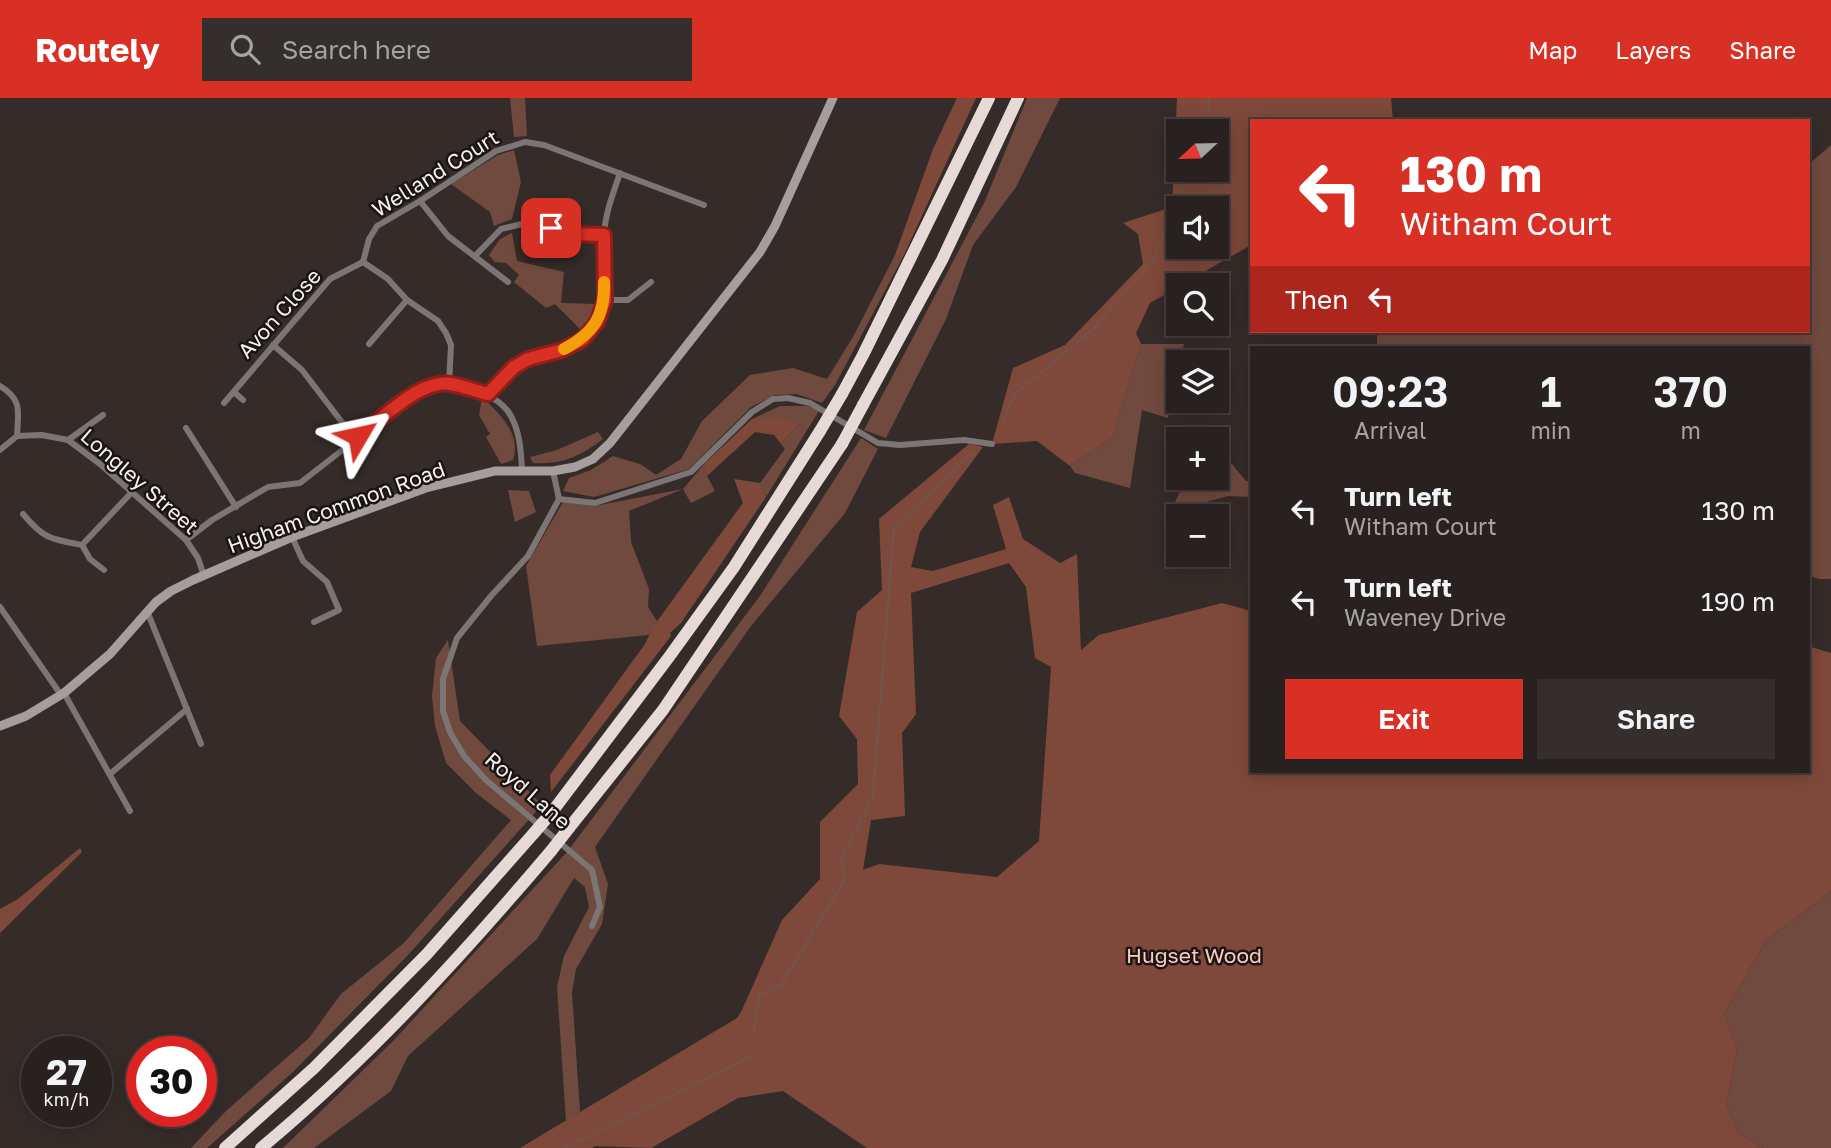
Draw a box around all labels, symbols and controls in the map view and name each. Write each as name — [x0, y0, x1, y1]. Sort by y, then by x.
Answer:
search box — [202, 18, 692, 81]
text: Routely — [35, 30, 160, 69]
icon: search — [226, 30, 264, 68]
text: Search here — [282, 34, 431, 65]
text: Map — [1528, 35, 1577, 64]
text: Layers — [1615, 35, 1691, 64]
text: Share — [1729, 35, 1796, 64]
north arrow — [1166, 119, 1228, 182]
map controls — [1166, 119, 1229, 567]
street label: Welland Court — [367, 124, 503, 222]
text: 130 m — [1400, 144, 1542, 203]
icon: left — [1285, 147, 1376, 238]
button: sound — [1166, 196, 1229, 259]
pin — [521, 198, 581, 258]
text: Witham Court — [1400, 204, 1612, 242]
icon: arrive — [532, 209, 570, 247]
street label: Avon Close — [232, 263, 326, 363]
button: search — [1166, 273, 1229, 336]
icon: left — [1362, 280, 1400, 318]
text: Then — [1285, 284, 1348, 315]
button: layers — [1166, 350, 1229, 413]
text: 09:23 — [1332, 366, 1449, 416]
text: 1 — [1540, 366, 1561, 416]
text: 370 — [1653, 366, 1728, 416]
position arrow — [321, 399, 395, 473]
text: Arrival — [1354, 416, 1426, 444]
text: min — [1531, 416, 1571, 444]
text: m — [1680, 416, 1701, 444]
street label: Longley Street — [76, 423, 204, 539]
button: + — [1166, 427, 1229, 490]
street label: Higham Common Road — [224, 456, 448, 558]
text: Turn left — [1344, 481, 1452, 512]
icon: left — [1285, 492, 1323, 530]
text: 130 m — [1702, 495, 1775, 526]
button: − — [1166, 504, 1229, 567]
text: Witham Court — [1344, 512, 1497, 540]
text: Turn left — [1344, 572, 1452, 603]
icon: left — [1285, 583, 1323, 621]
text: 190 m — [1701, 586, 1775, 617]
text: Waveney Drive — [1344, 603, 1506, 631]
button: Exit — [1285, 679, 1523, 759]
button: Share — [1537, 679, 1775, 759]
street label: Royd Lane — [480, 746, 576, 834]
park label: Hugset Wood — [1126, 942, 1262, 968]
speed limit sign: 30 — [126, 1036, 217, 1127]
text: 27 — [46, 1051, 87, 1093]
text: km/h — [44, 1088, 89, 1110]

